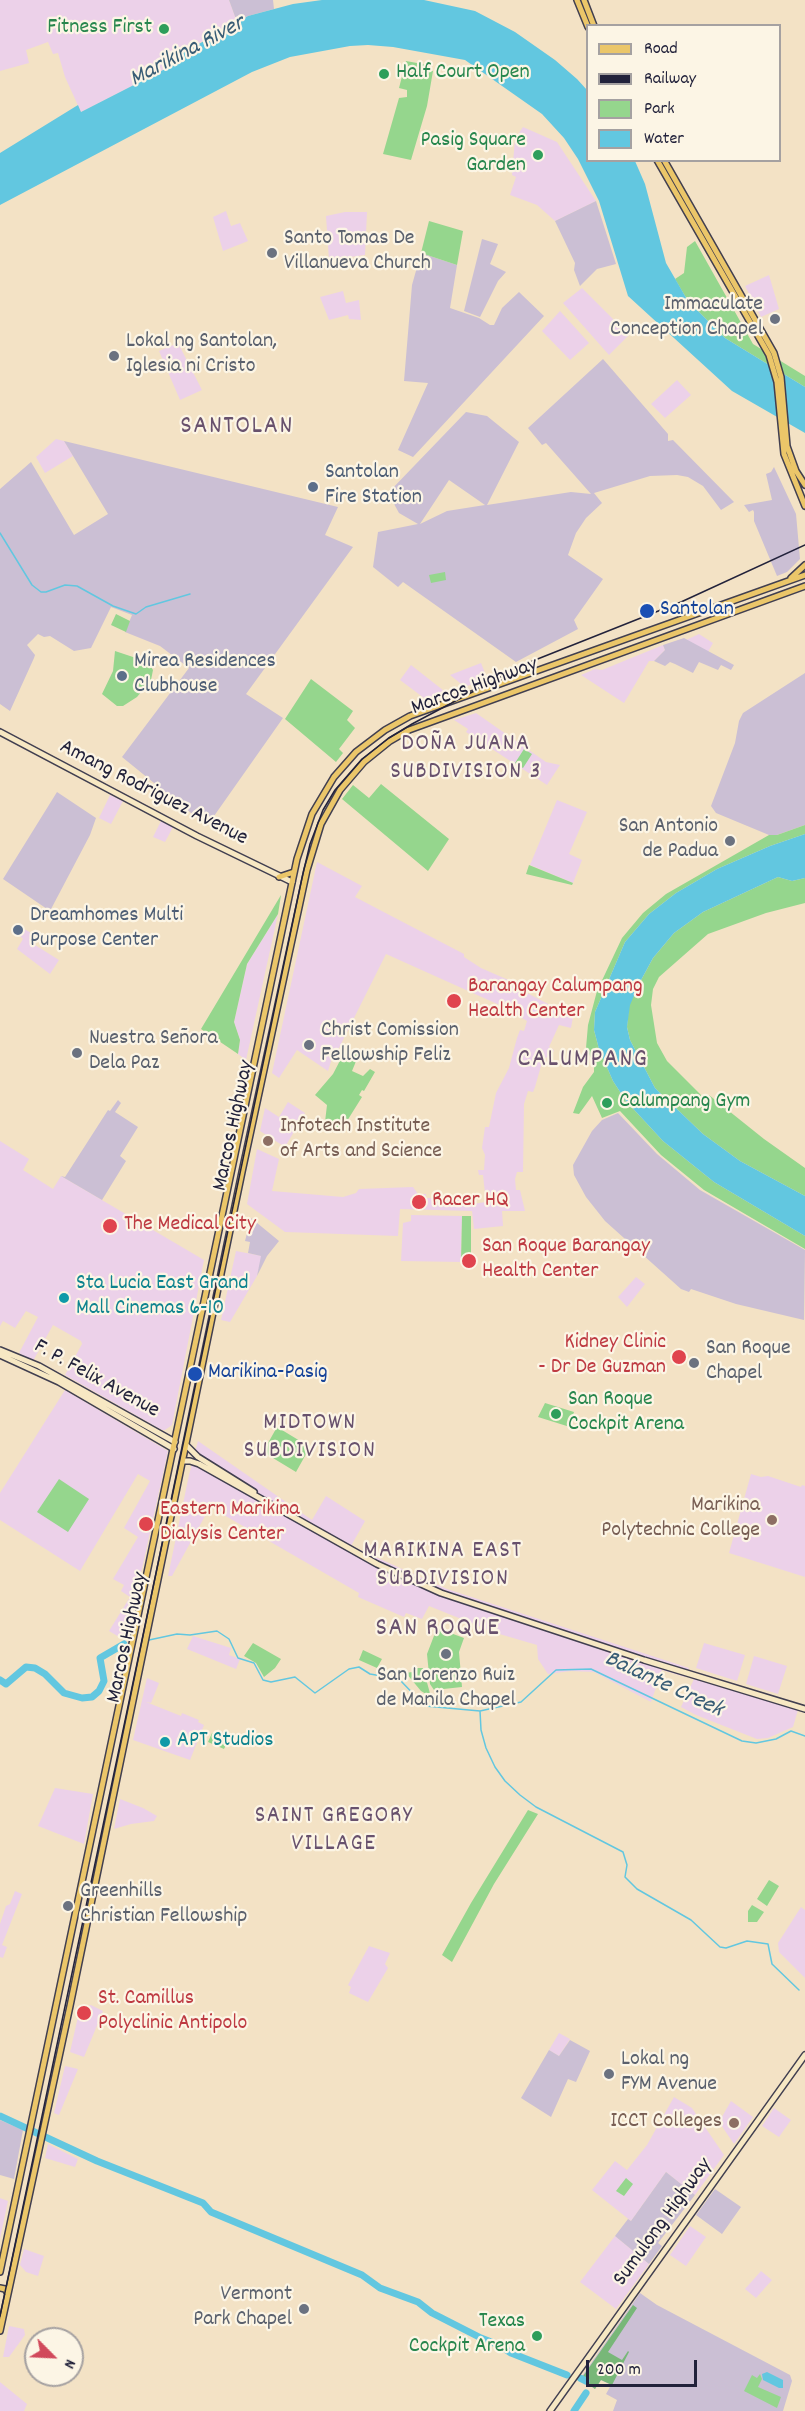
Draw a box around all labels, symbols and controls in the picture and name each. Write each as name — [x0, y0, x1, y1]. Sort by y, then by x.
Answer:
water label: Marikina River — [126, 11, 250, 95]
place label: Fitness First — [47, 16, 152, 42]
marker: Fitness First — [157, 22, 171, 36]
legend — [586, 24, 781, 162]
text: Road — [644, 37, 678, 62]
place label: Half Court Open — [396, 61, 530, 87]
marker: Half Court Open — [377, 67, 391, 81]
text: Railway — [644, 67, 696, 92]
text: Park — [644, 97, 675, 122]
text: Water — [644, 127, 684, 152]
place label: Pasig Square Garden — [421, 129, 526, 180]
marker: Pasig Square Garden — [531, 148, 545, 162]
place label: Santo Tomas De Villanueva Church — [284, 227, 431, 278]
marker: Santo Tomas De Villanueva Church — [265, 246, 279, 260]
place label: Immaculate Conception Chapel — [610, 293, 763, 344]
marker: Immaculate Conception Chapel — [768, 312, 782, 326]
place label: Lokal ng Santolan, Iglesia ni Cristo — [126, 330, 277, 382]
marker: Lokal ng Santolan, Iglesia ni Cristo — [107, 349, 121, 363]
district label: SANTOLAN — [180, 412, 294, 444]
place label: Santolan Fire Station — [325, 461, 422, 512]
marker: Santolan Fire Station — [306, 480, 320, 494]
place label: Santolan — [660, 598, 734, 624]
marker: Santolan — [638, 602, 656, 620]
place label: Mirea Residences Clubhouse — [134, 650, 276, 702]
street label: Marcos Highway — [408, 653, 542, 723]
marker: Mirea Residences Clubhouse — [115, 669, 129, 683]
district label: DOÑA JUANA SUBDIVISION 3 — [390, 732, 542, 788]
street label: Amang Rodriguez Avenue — [54, 735, 252, 853]
place label: San Antonio de Padua — [619, 815, 718, 866]
marker: San Antonio de Padua — [723, 834, 737, 848]
place label: Dreamhomes Multi Purpose Center — [30, 904, 183, 956]
marker: Dreamhomes Multi Purpose Center — [11, 923, 25, 937]
place label: Barangay Calumpang Health Center — [468, 975, 643, 1026]
marker: Barangay Calumpang Health Center — [445, 992, 463, 1010]
place label: Christ Comission Fellowship Feliz — [321, 1019, 459, 1070]
place label: Nuestra Señora Dela Paz — [89, 1027, 218, 1078]
marker: Christ Comission Fellowship Feliz — [302, 1038, 316, 1052]
district label: CALUMPANG — [518, 1045, 648, 1077]
marker: Nuestra Señora Dela Paz — [70, 1046, 84, 1060]
street label: Marcos Highway — [208, 1058, 262, 1194]
place label: Calumpang Gym — [619, 1090, 750, 1116]
marker: Calumpang Gym — [600, 1096, 614, 1110]
place label: Infotech Institute of Arts and Science — [280, 1115, 442, 1166]
marker: Infotech Institute of Arts and Science — [261, 1134, 275, 1148]
place label: Racer HQ — [432, 1189, 509, 1215]
marker: Racer HQ — [410, 1193, 428, 1211]
place label: The Medical City — [124, 1213, 256, 1239]
marker: The Medical City — [101, 1217, 119, 1235]
place label: San Roque Barangay Health Center — [482, 1235, 650, 1286]
marker: San Roque Barangay Health Center — [460, 1252, 478, 1270]
place label: Sta Lucia East Grand Mall Cinemas 6-10 — [76, 1272, 249, 1324]
marker: Sta Lucia East Grand Mall Cinemas 6-10 — [57, 1291, 71, 1305]
place label: Kidney Clinic - Dr De Guzman — [538, 1331, 666, 1382]
street label: F. P. Felix Avenue — [29, 1335, 163, 1425]
place label: San Roque Chapel — [706, 1337, 791, 1388]
marker: Kidney Clinic - Dr De Guzman — [670, 1348, 688, 1366]
marker: San Roque Chapel — [687, 1356, 701, 1370]
place label: Marikina-Pasig — [208, 1361, 328, 1387]
marker: Marikina-Pasig — [186, 1365, 204, 1383]
place label: San Roque Cockpit Arena — [568, 1388, 684, 1440]
marker: San Roque Cockpit Arena — [549, 1407, 563, 1421]
district label: MIDTOWN SUBDIVISION — [244, 1411, 376, 1467]
place label: Marikina Polytechnic College — [601, 1494, 760, 1546]
place label: Eastern Marikina Dialysis Center — [160, 1498, 300, 1550]
marker: Marikina Polytechnic College — [765, 1513, 779, 1527]
marker: Eastern Marikina Dialysis Center — [137, 1515, 155, 1533]
district label: MARIKINA EAST SUBDIVISION — [364, 1539, 522, 1595]
street label: Marcos Highway — [102, 1570, 156, 1706]
district label: SAN ROQUE — [375, 1614, 501, 1646]
water label: Balante Creek — [599, 1646, 727, 1726]
marker: San Lorenzo Ruiz de Manila Chapel — [439, 1647, 453, 1661]
place label: San Lorenzo Ruiz de Manila Chapel — [376, 1664, 516, 1716]
place label: APT Studios — [177, 1729, 274, 1755]
marker: APT Studios — [158, 1735, 172, 1749]
district label: SAINT GREGORY VILLAGE — [255, 1804, 413, 1860]
place label: Greenhills Christian Fellowship — [80, 1880, 247, 1932]
marker: Greenhills Christian Fellowship — [61, 1899, 75, 1913]
place label: St. Camillus Polyclinic Antipolo — [98, 1987, 247, 2038]
marker: St. Camillus Polyclinic Antipolo — [75, 2004, 93, 2022]
place label: Lokal ng FYM Avenue — [621, 2048, 717, 2100]
marker: Lokal ng FYM Avenue — [602, 2067, 616, 2081]
place label: ICCT Colleges — [610, 2110, 722, 2136]
marker: ICCT Colleges — [727, 2116, 741, 2130]
street label: Sumulong Highway — [609, 2154, 719, 2292]
place label: Vermont Park Chapel — [193, 2283, 292, 2334]
marker: Vermont Park Chapel — [297, 2302, 311, 2316]
place label: Texas Cockpit Arena — [409, 2310, 525, 2362]
north arrow — [24, 2327, 84, 2387]
marker: Texas Cockpit Arena — [530, 2329, 544, 2343]
scale bar — [589, 2348, 700, 2386]
text: N — [57, 2355, 81, 2372]
text: 200 m — [597, 2358, 641, 2383]

